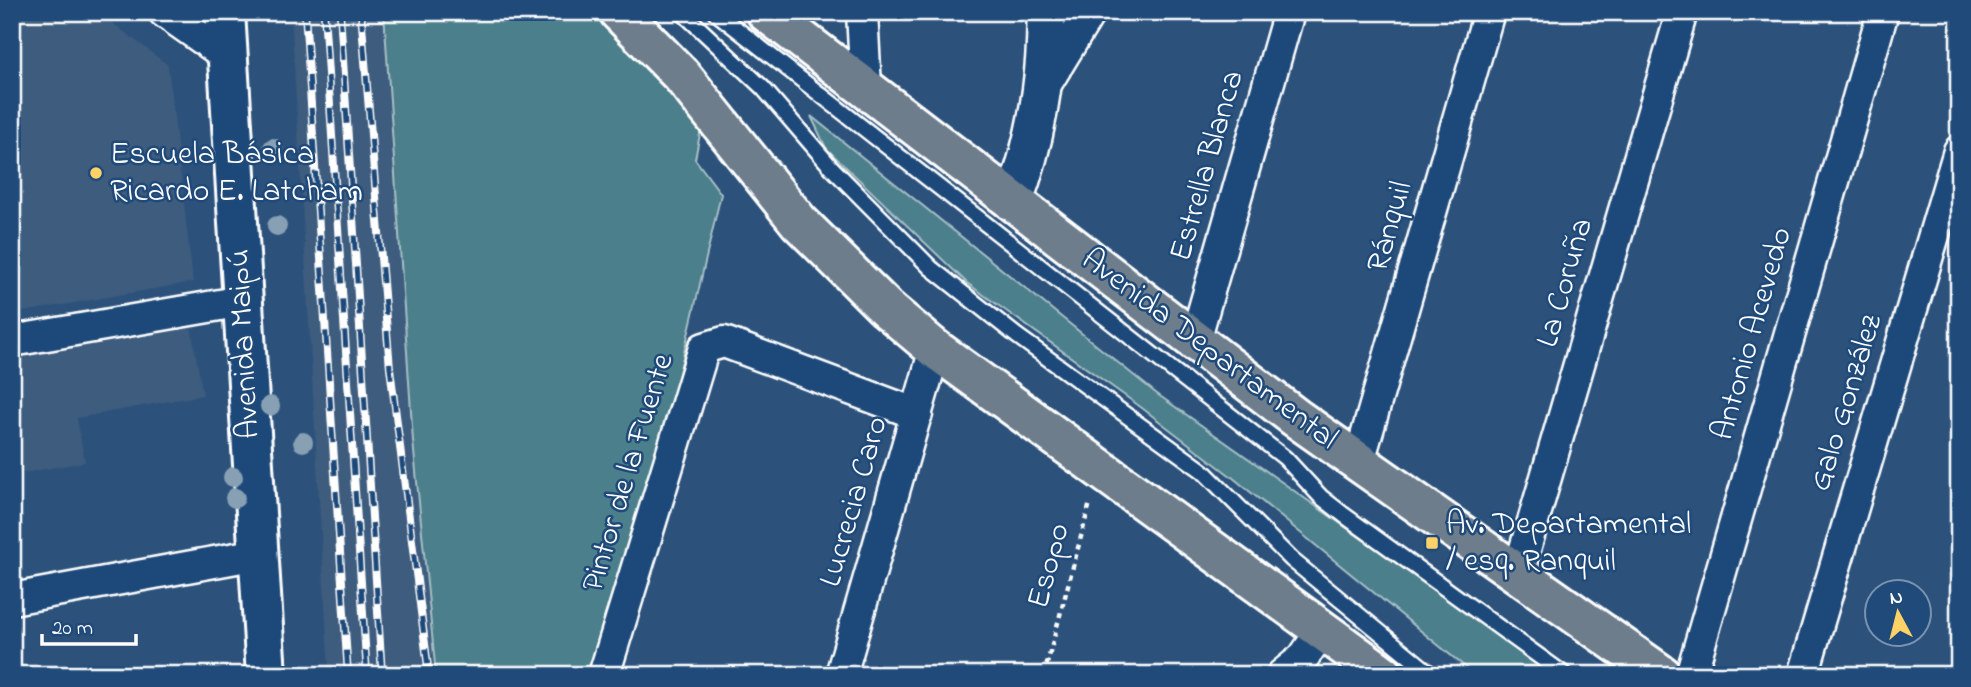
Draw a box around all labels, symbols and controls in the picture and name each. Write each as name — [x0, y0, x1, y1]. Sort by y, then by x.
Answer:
street label: Estrella Blanca — [1158, 65, 1258, 267]
place label: Escuela Básica Ricardo E. Latcham — [110, 132, 363, 216]
marker: Escuela Básica Ricardo E. Latcham — [88, 165, 104, 181]
street label: Ránquil — [1356, 176, 1426, 278]
street label: La Coruña — [1525, 213, 1607, 353]
street label: Antonio Acevedo — [1700, 222, 1806, 446]
street label: Avenida Departamental — [1071, 238, 1347, 462]
street label: Avenida Maipú — [217, 248, 273, 440]
street label: Galo González — [1798, 308, 1896, 497]
street label: Pintor de la Fuente — [571, 348, 688, 598]
street label: Lucrecia Caro — [808, 411, 902, 593]
place label: Av. Departamental / esq. Ranquil — [1446, 502, 1691, 586]
street label: Esopo — [1016, 518, 1084, 614]
marker: Av. Departamental / esq. Ranquil — [1424, 535, 1440, 551]
north arrow — [1862, 578, 1932, 648]
text: N — [1888, 584, 1904, 613]
scale bar — [42, 603, 136, 647]
text: 20 m — [52, 614, 93, 644]

